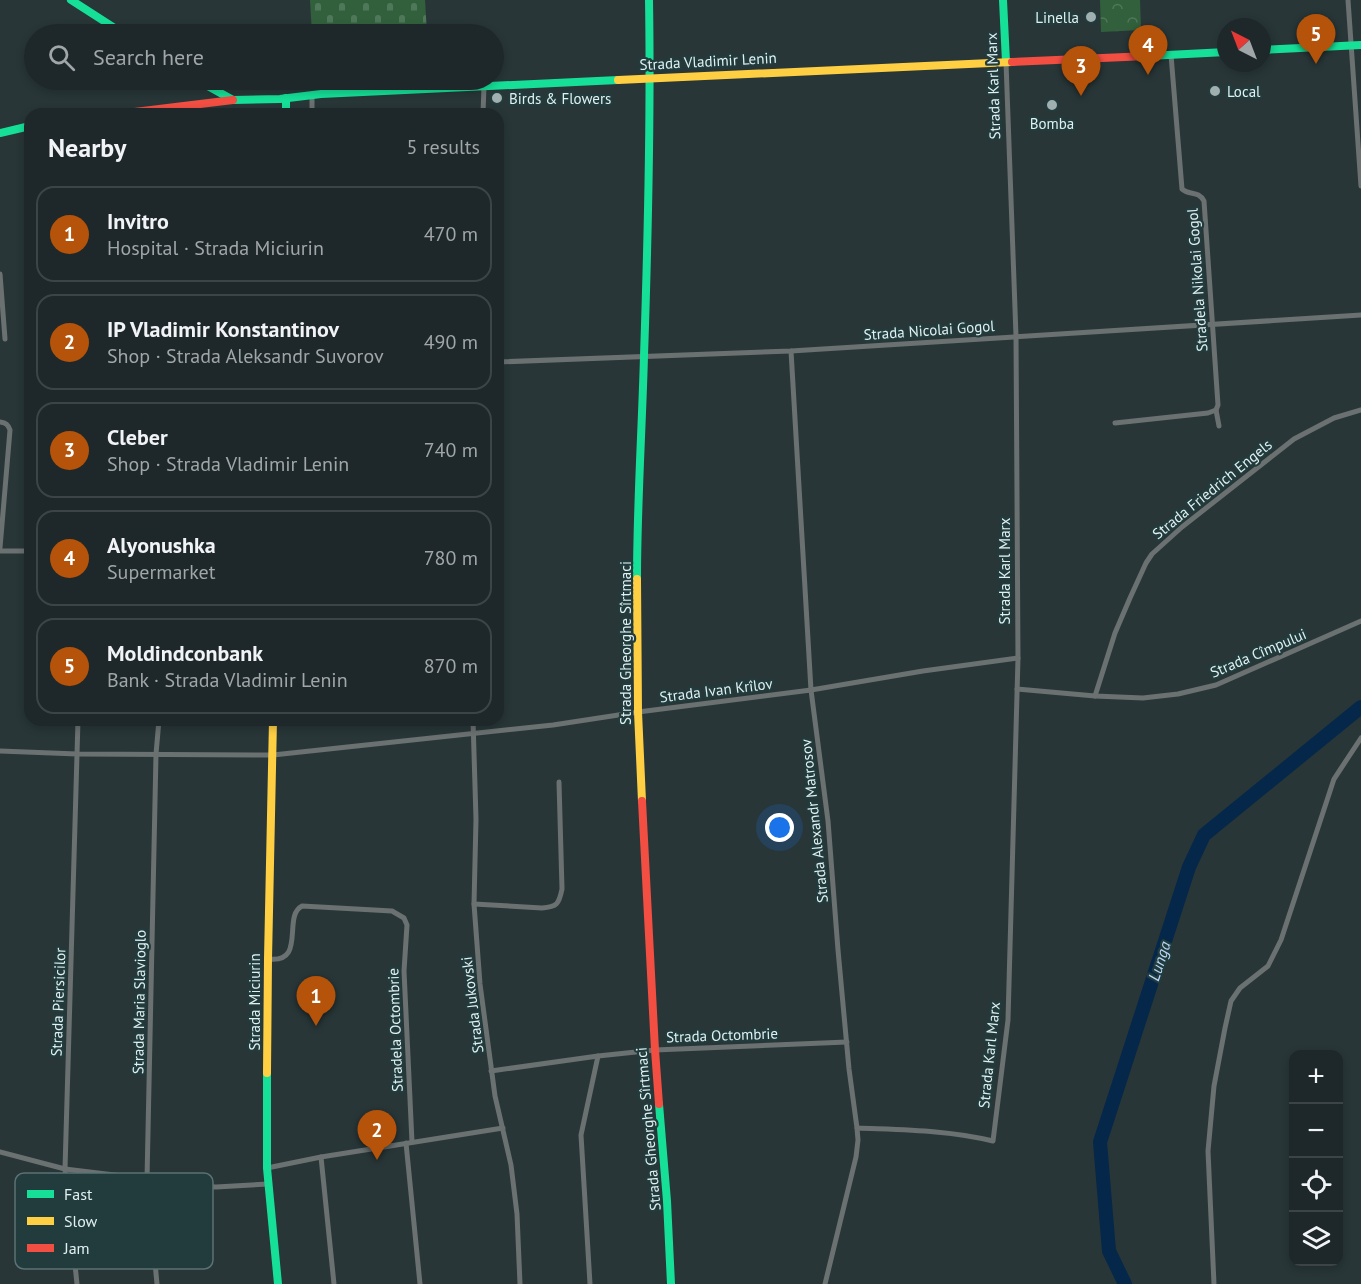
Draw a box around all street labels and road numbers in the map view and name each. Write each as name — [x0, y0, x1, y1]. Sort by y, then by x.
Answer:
street label: Strada Karl Marx — [982, 32, 1004, 140]
street label: Strada Vladimir Lenin — [639, 48, 777, 74]
street label: Stradela Nikolai Gogol — [1182, 207, 1211, 352]
street label: Strada Nicolai Gogol — [863, 316, 996, 344]
street label: Strada Friedrich Engels — [1148, 435, 1276, 543]
street label: Strada Karl Marx — [995, 517, 1014, 624]
street label: Strada Gheorghe Sîrtmaci — [616, 561, 635, 725]
street label: Strada Cîmpului — [1207, 624, 1309, 682]
street label: Strada Ivan Krîlov — [658, 674, 774, 706]
street label: Strada Alexandr Matrosov — [796, 737, 832, 904]
street label: Strada Maria Slavioglo — [128, 930, 150, 1074]
street label: Strada Piersicilor — [47, 947, 69, 1057]
street label: Strada Miciurin — [245, 953, 264, 1051]
street label: Strada Jukovski — [457, 956, 487, 1054]
street label: Stradela Octombrie — [383, 968, 407, 1092]
street label: Strada Karl Marx — [974, 1001, 1004, 1109]
street label: Strada Octombrie — [666, 1024, 778, 1046]
street label: Strada Gheorghe Sîrtmaci — [631, 1046, 665, 1212]

